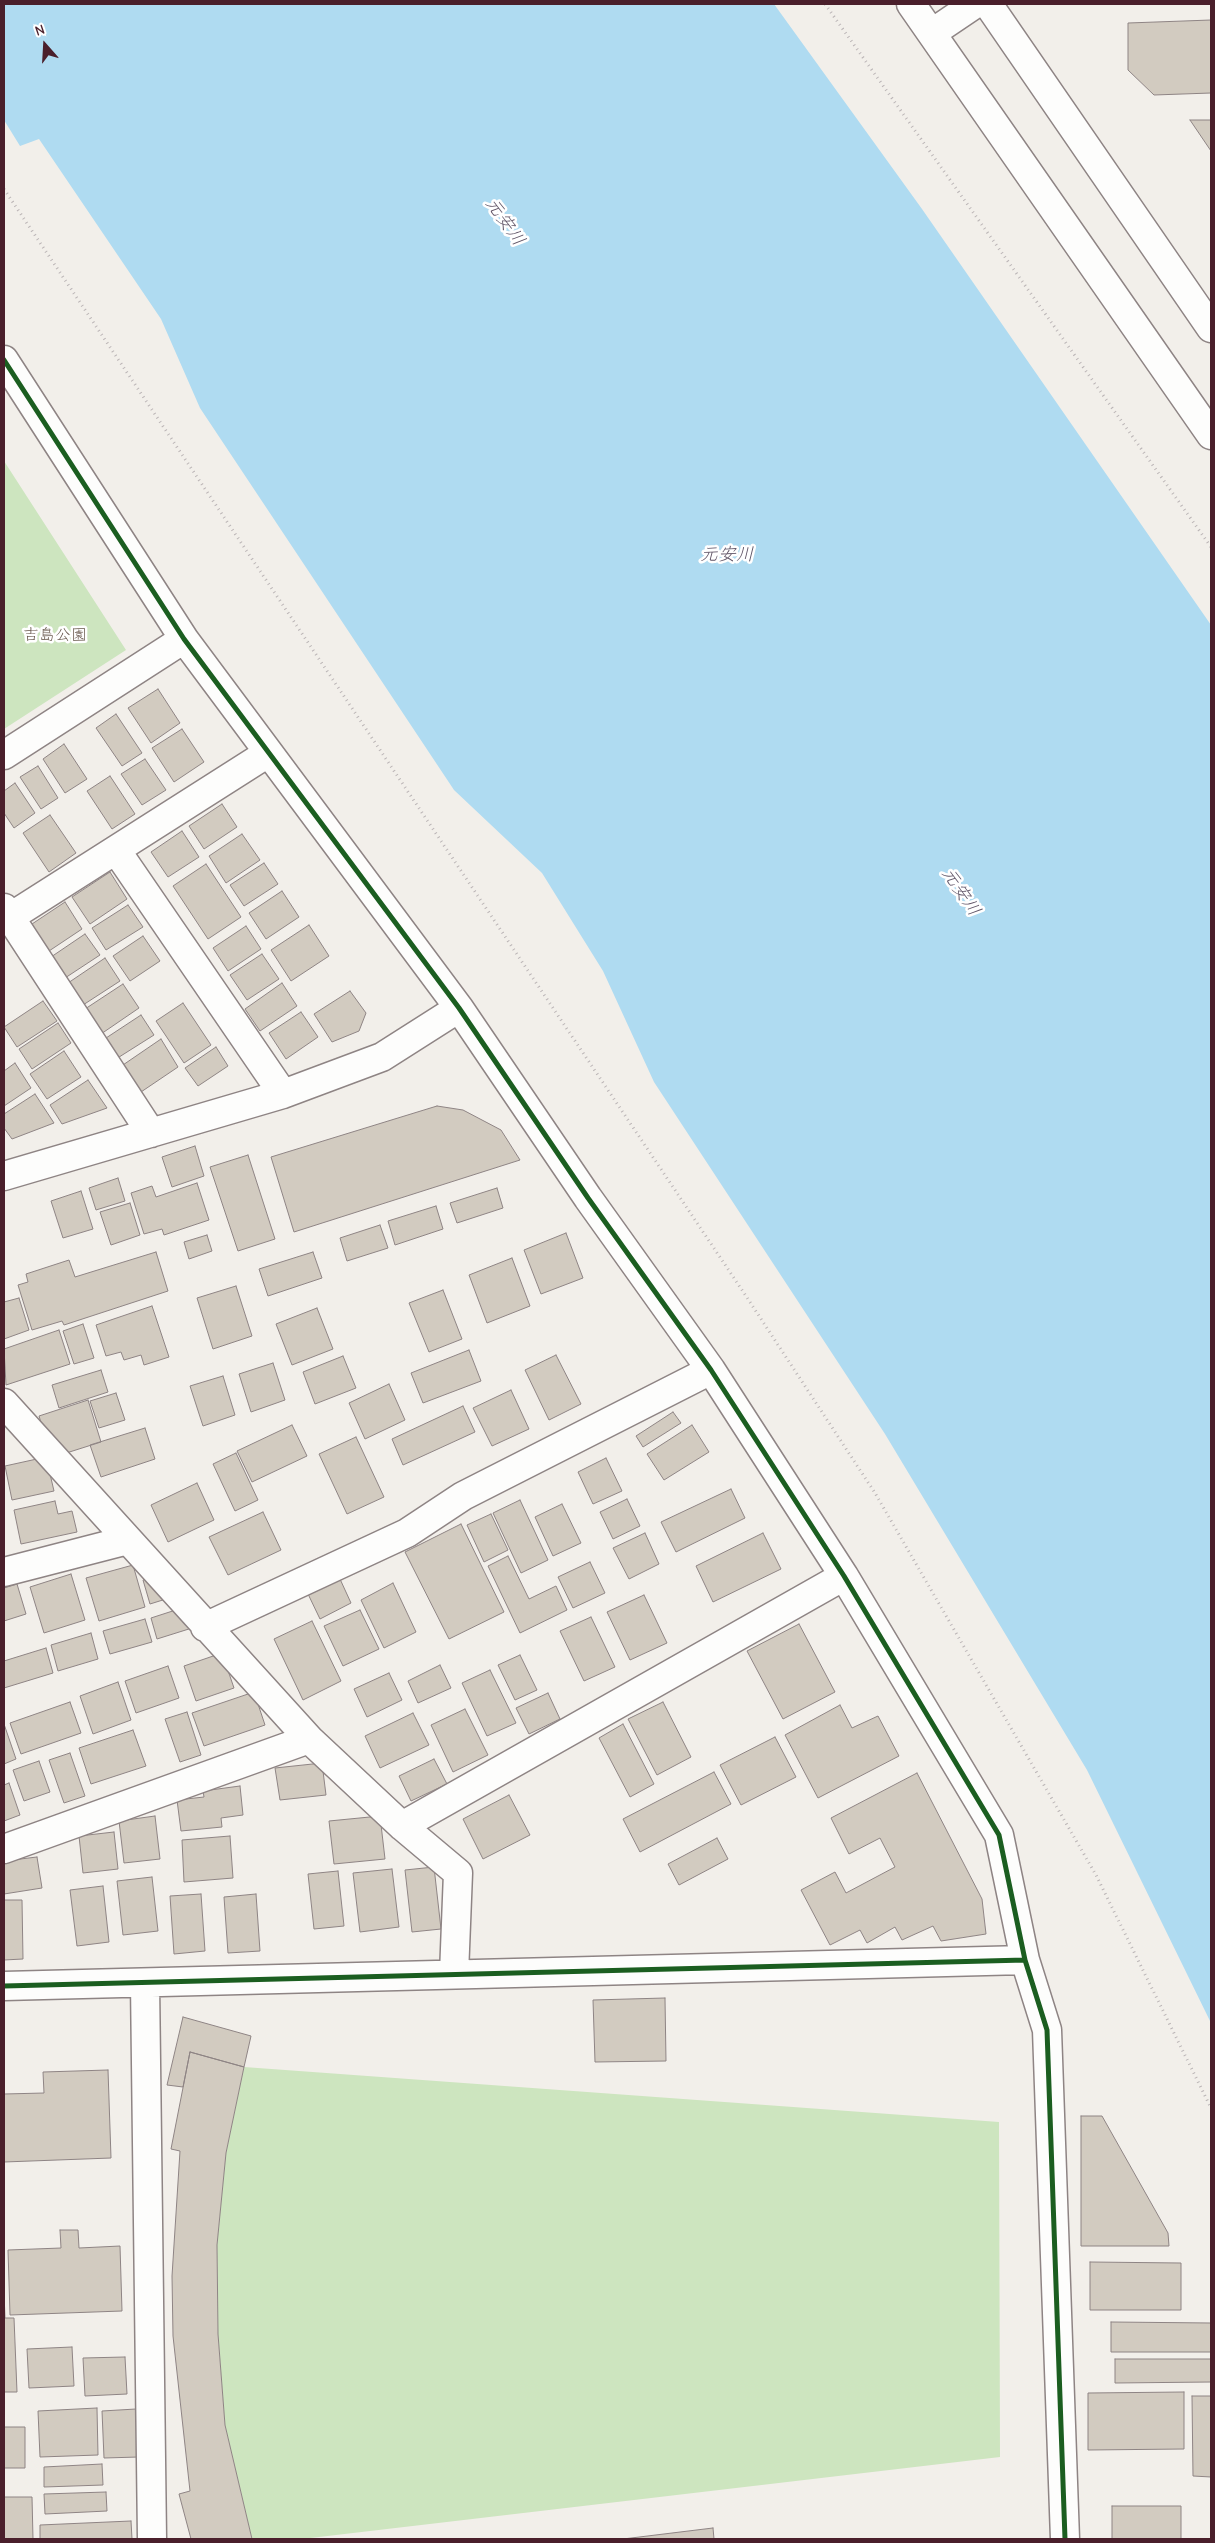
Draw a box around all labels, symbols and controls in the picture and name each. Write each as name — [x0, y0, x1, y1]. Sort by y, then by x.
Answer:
north arrow — [20, 20, 70, 70]
text: N — [33, 21, 47, 40]
water label: 元安川 — [481, 194, 529, 250]
water label: 元安川 — [700, 544, 754, 566]
park label: 吉島公園 — [23, 625, 87, 645]
water label: 元安川 — [937, 864, 985, 920]

